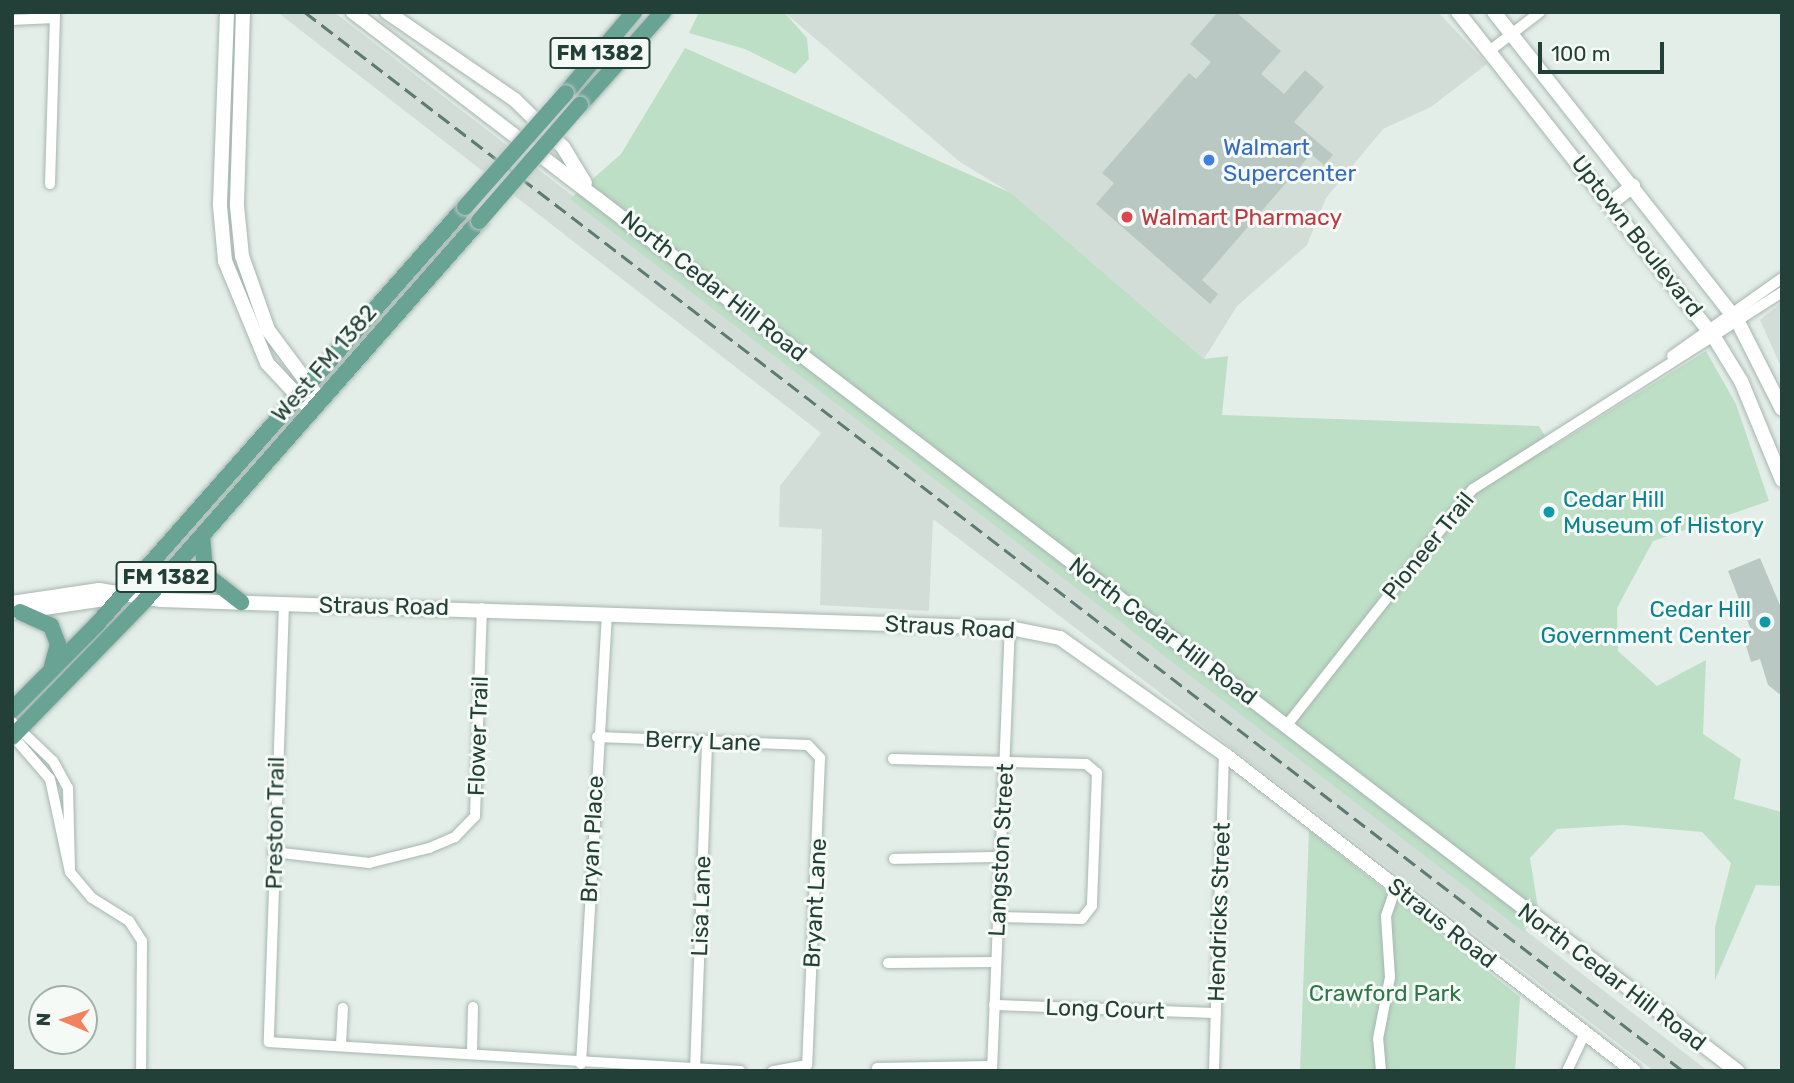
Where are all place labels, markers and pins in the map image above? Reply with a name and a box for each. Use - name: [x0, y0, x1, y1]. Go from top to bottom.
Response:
- place label: Walmart Supercenter: [1223, 133, 1356, 187]
- marker: Walmart Supercenter: [1201, 152, 1217, 168]
- place label: Walmart Pharmacy: [1141, 203, 1342, 231]
- marker: Walmart Pharmacy: [1119, 209, 1135, 225]
- place label: Cedar Hill Museum of History: [1563, 485, 1765, 539]
- marker: Cedar Hill Museum of History: [1541, 504, 1557, 520]
- place label: Cedar Hill Government Center: [1540, 595, 1751, 649]
- marker: Cedar Hill Government Center: [1757, 614, 1773, 630]

